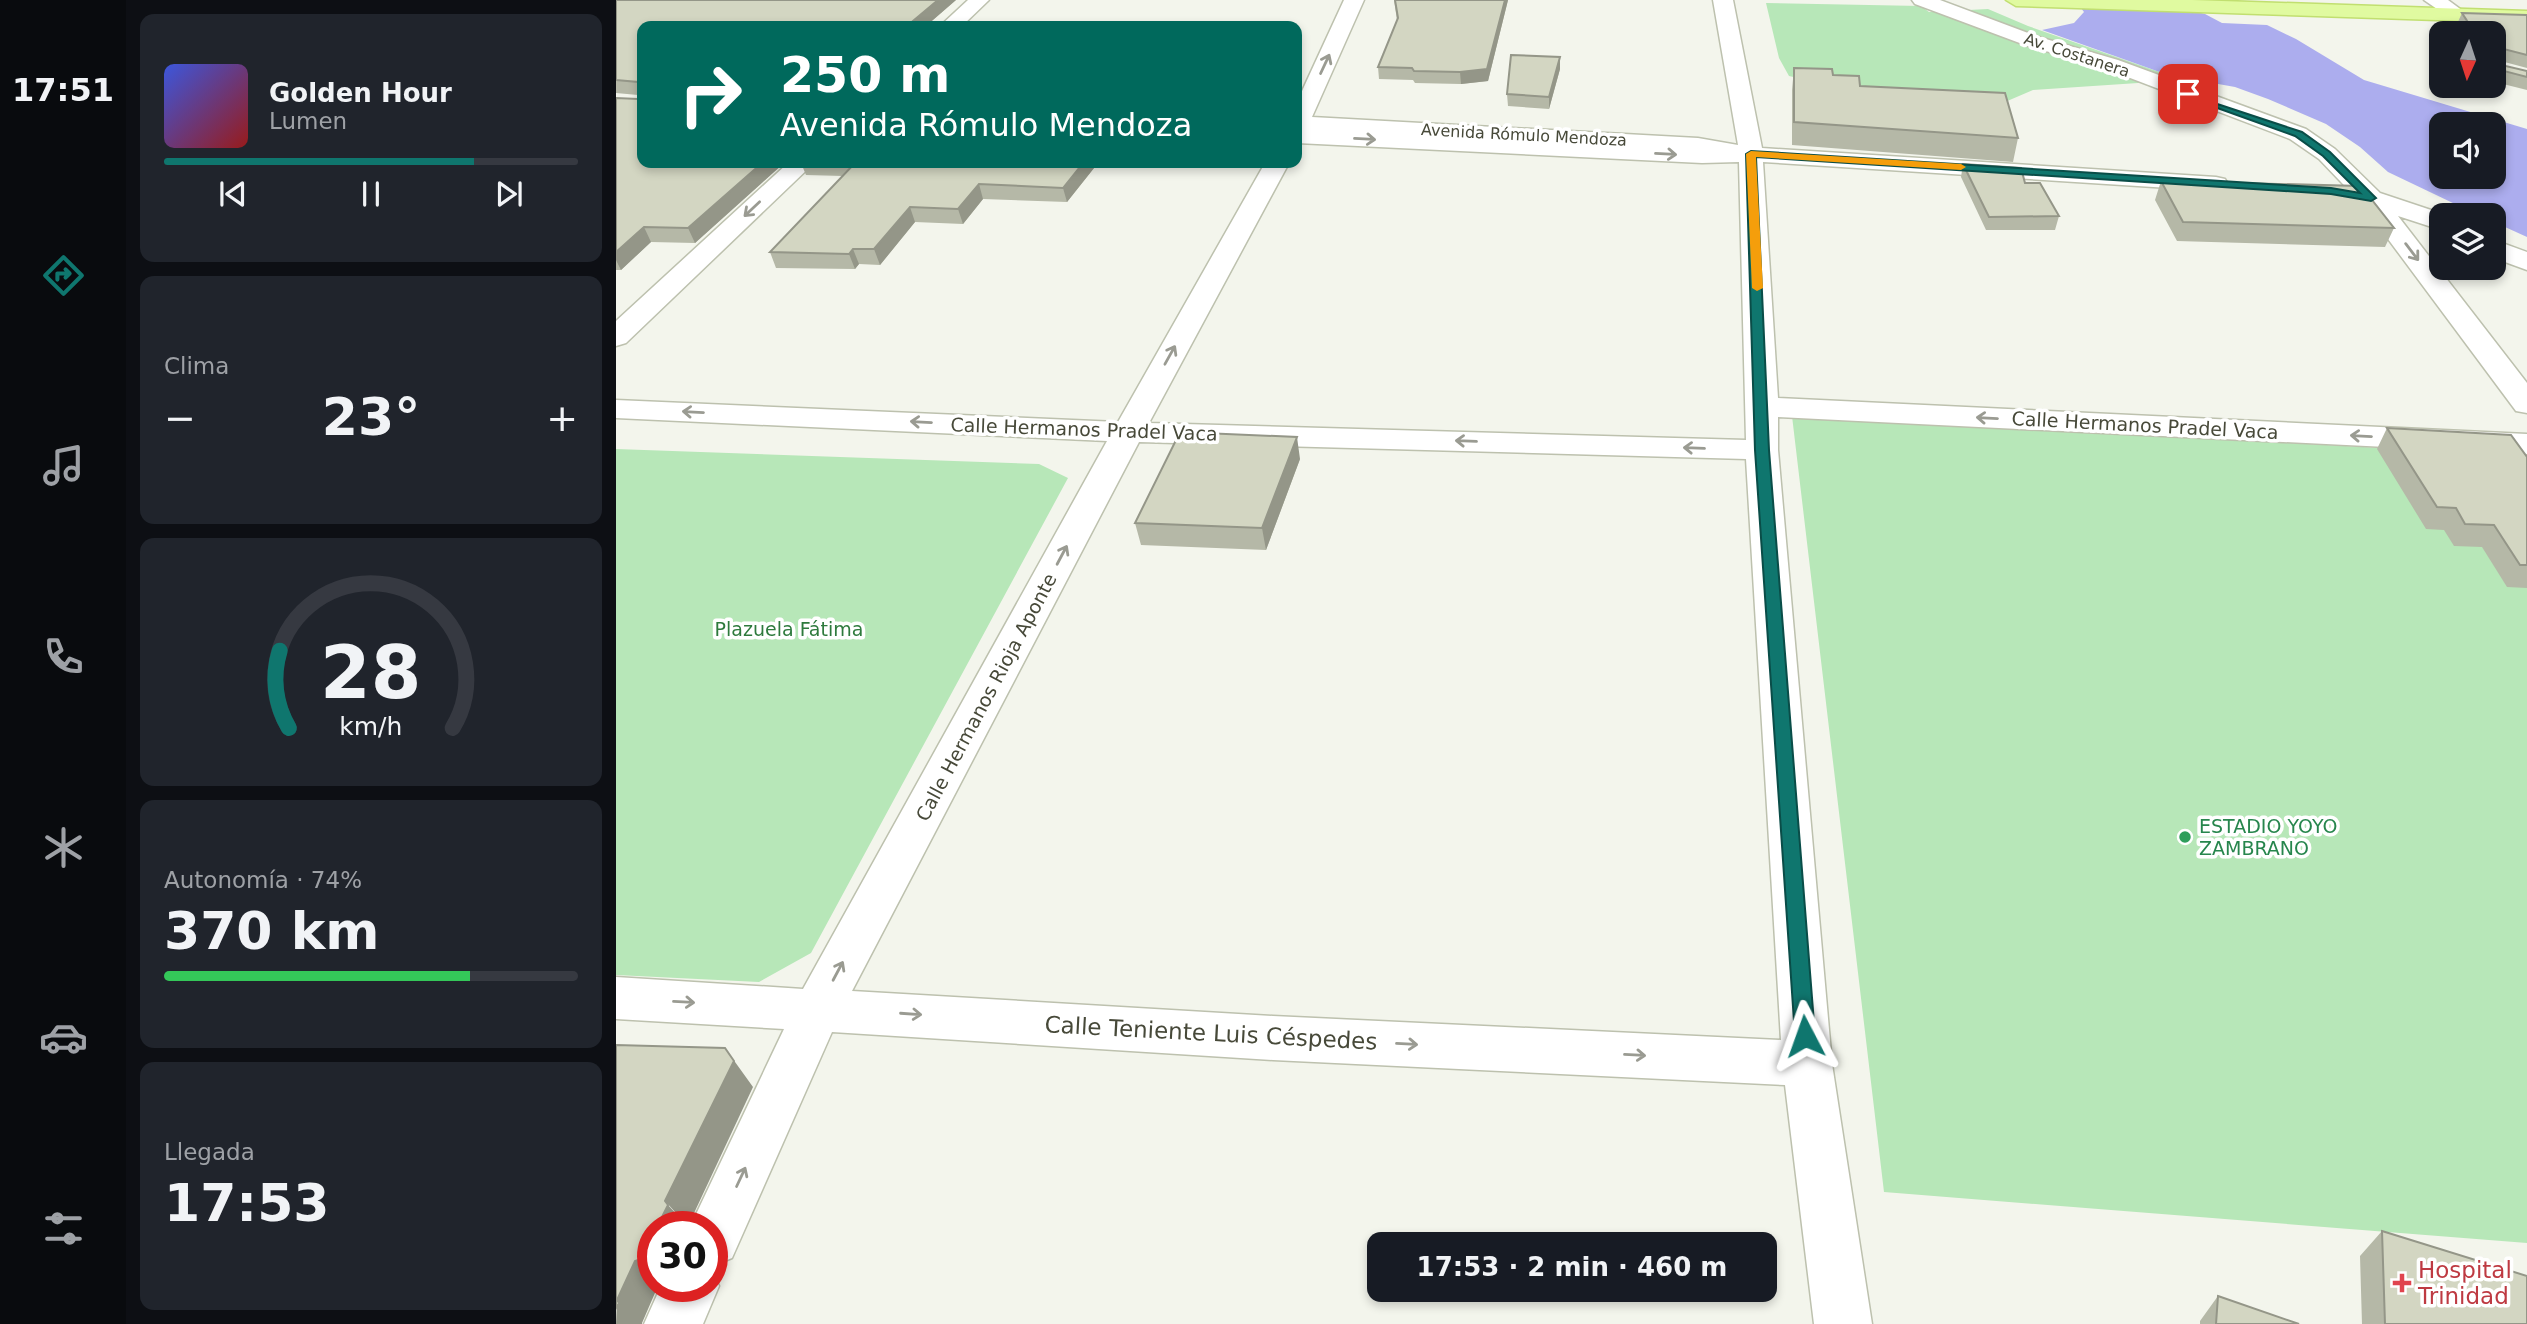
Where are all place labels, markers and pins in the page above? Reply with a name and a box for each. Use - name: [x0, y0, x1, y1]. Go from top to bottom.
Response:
- pin: [2158, 64, 2218, 124]
- place label: ESTADIO YOYO ZAMBRANO: [2199, 815, 2337, 859]
- marker: ESTADIO YOYO ZAMBRANO: [2177, 829, 2193, 845]
- place label: Hospital Trinidad: [2417, 1257, 2512, 1309]
- marker: Hospital Trinidad: [2392, 1273, 2412, 1293]

